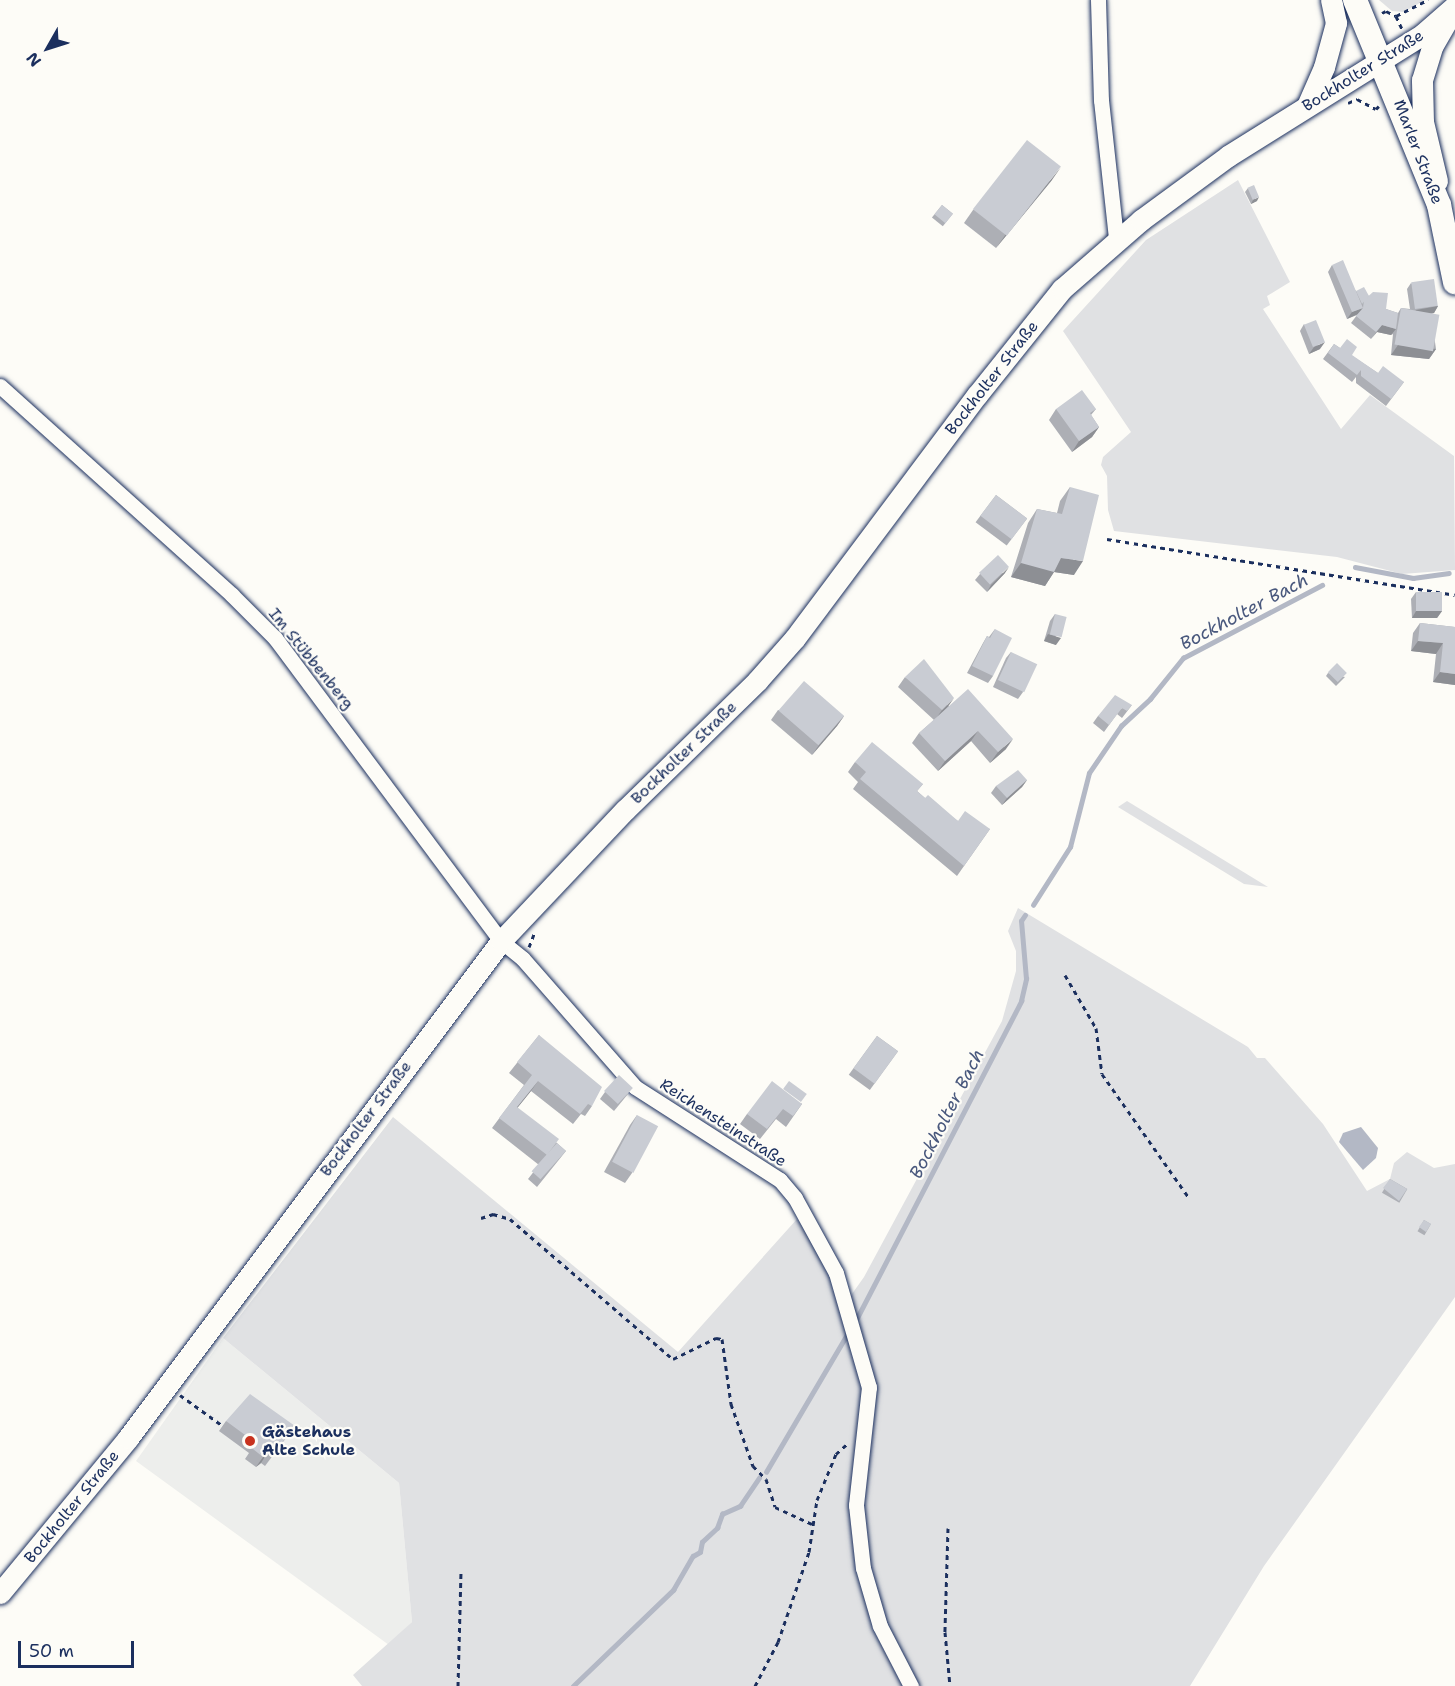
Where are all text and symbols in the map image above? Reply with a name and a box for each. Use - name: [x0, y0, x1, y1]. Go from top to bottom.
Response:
- north arrow: [18, 18, 78, 78]
- street label: Bockholter Straße: [1299, 26, 1427, 116]
- text: N: [21, 48, 46, 71]
- street label: Marler Straße: [1389, 97, 1447, 207]
- street label: Bockholter Straße: [941, 317, 1043, 439]
- water label: Bockholter Bach: [1176, 569, 1312, 655]
- street label: Im Stübbenberg: [264, 605, 358, 713]
- street label: Bockholter Straße: [627, 698, 741, 808]
- water label: Bockholter Bach: [905, 1046, 989, 1182]
- street label: Bockholter Straße: [316, 1058, 416, 1180]
- street label: Reichensteinstraße: [656, 1075, 790, 1171]
- place label: Gästehaus Alte Schule: [262, 1422, 355, 1460]
- marker: Gästehaus Alte Schule: [243, 1434, 257, 1448]
- street label: Bockholter Straße: [21, 1447, 123, 1567]
- scale bar: [21, 1629, 136, 1667]
- text: 50 m: [29, 1639, 74, 1663]

